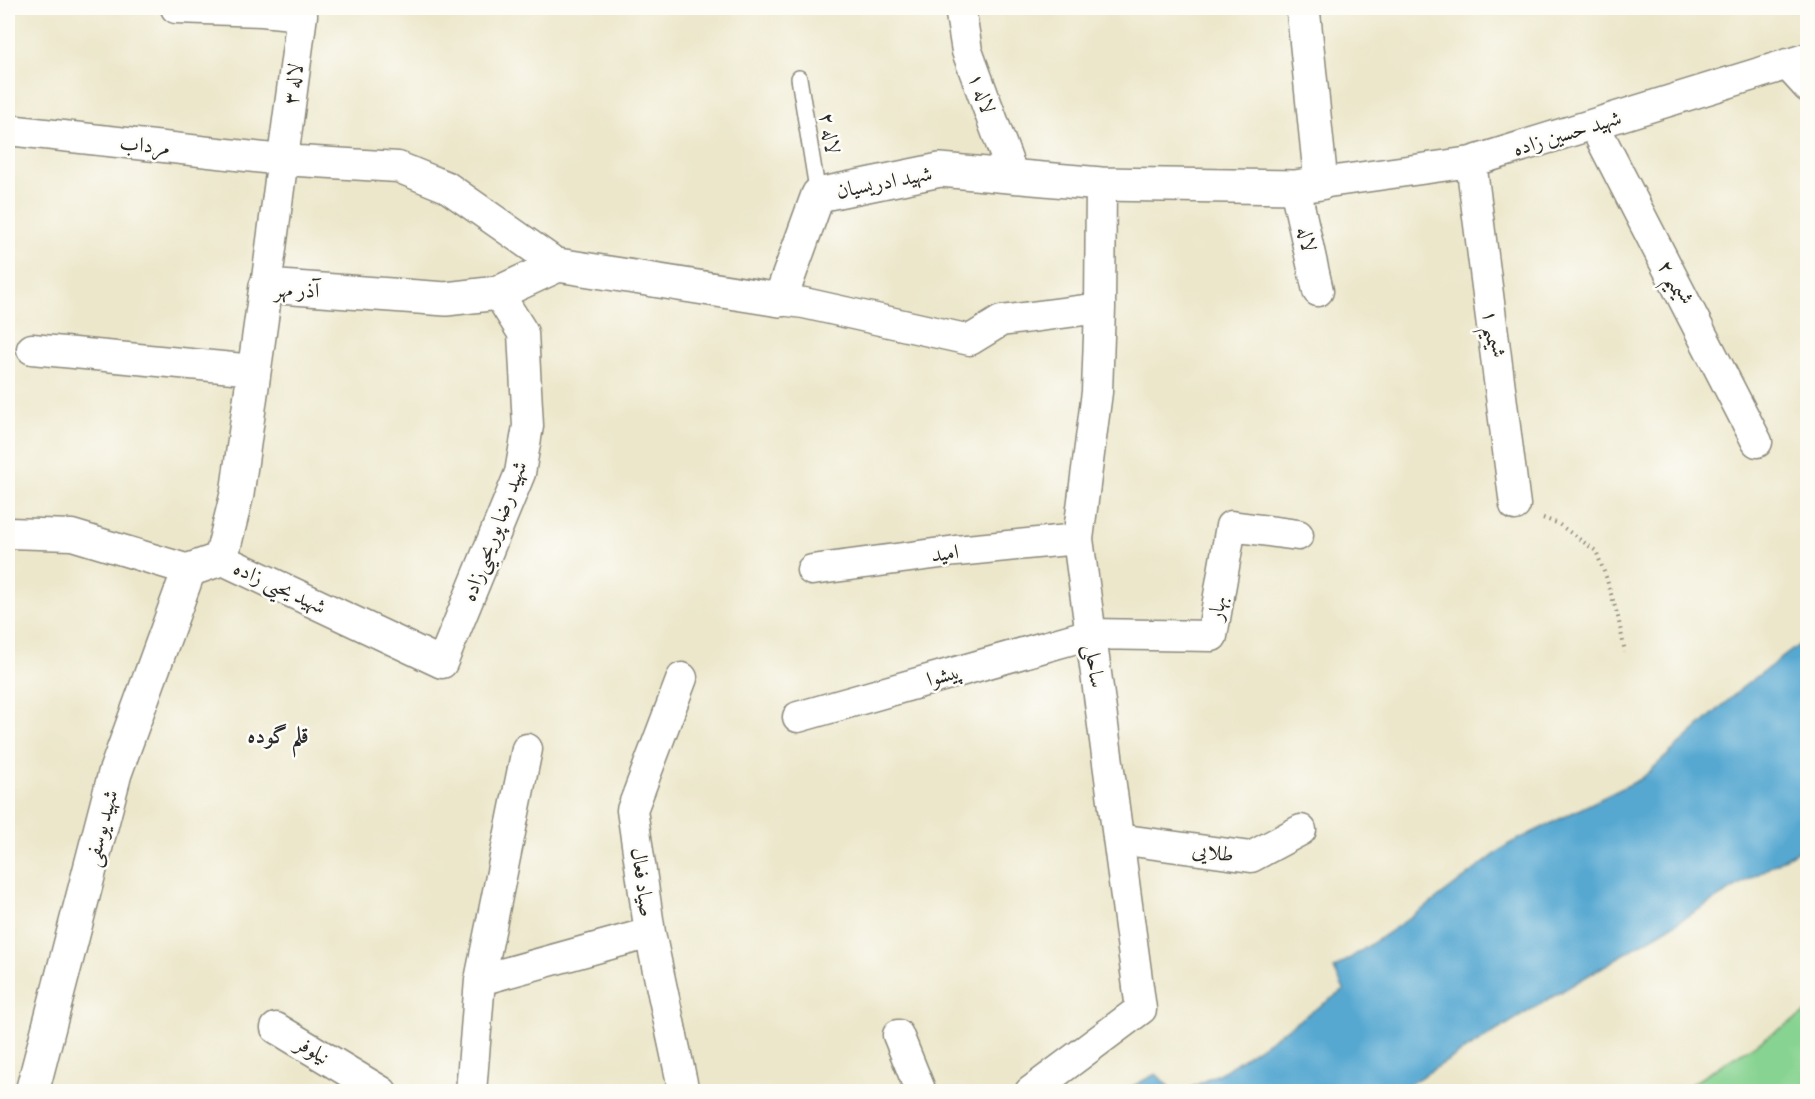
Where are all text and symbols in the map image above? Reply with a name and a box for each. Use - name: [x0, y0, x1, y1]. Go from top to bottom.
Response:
- street label: لاله ۳: [277, 62, 312, 107]
- street label: لاله ۱: [960, 69, 1001, 118]
- street label: شهید حسین زاده: [1510, 104, 1625, 165]
- street label: لاله ۲: [811, 111, 846, 156]
- street label: مرداب: [118, 129, 172, 164]
- street label: شهید ادریسیان: [834, 160, 935, 207]
- street label: لاله: [1289, 224, 1322, 255]
- street label: شیمیم ۲: [1645, 256, 1698, 314]
- street label: آذر مهر: [272, 277, 322, 306]
- street label: شیمیم ۱: [1469, 308, 1509, 361]
- street label: شهید رضا پوریحیی‌زاده: [455, 457, 537, 607]
- street label: امید: [930, 538, 961, 571]
- street label: شهید یحیی زاده: [227, 554, 330, 624]
- street label: بهار: [1202, 594, 1235, 625]
- street label: ساحلی: [1076, 643, 1111, 690]
- street label: پیشوا: [923, 658, 965, 695]
- district label: قلم گوده: [247, 722, 309, 758]
- street label: شهید یوسفی: [78, 787, 127, 870]
- street label: طلایی: [1190, 836, 1236, 871]
- street label: صیاد فعال: [622, 846, 661, 919]
- street label: نیلوفر: [288, 1029, 335, 1073]

